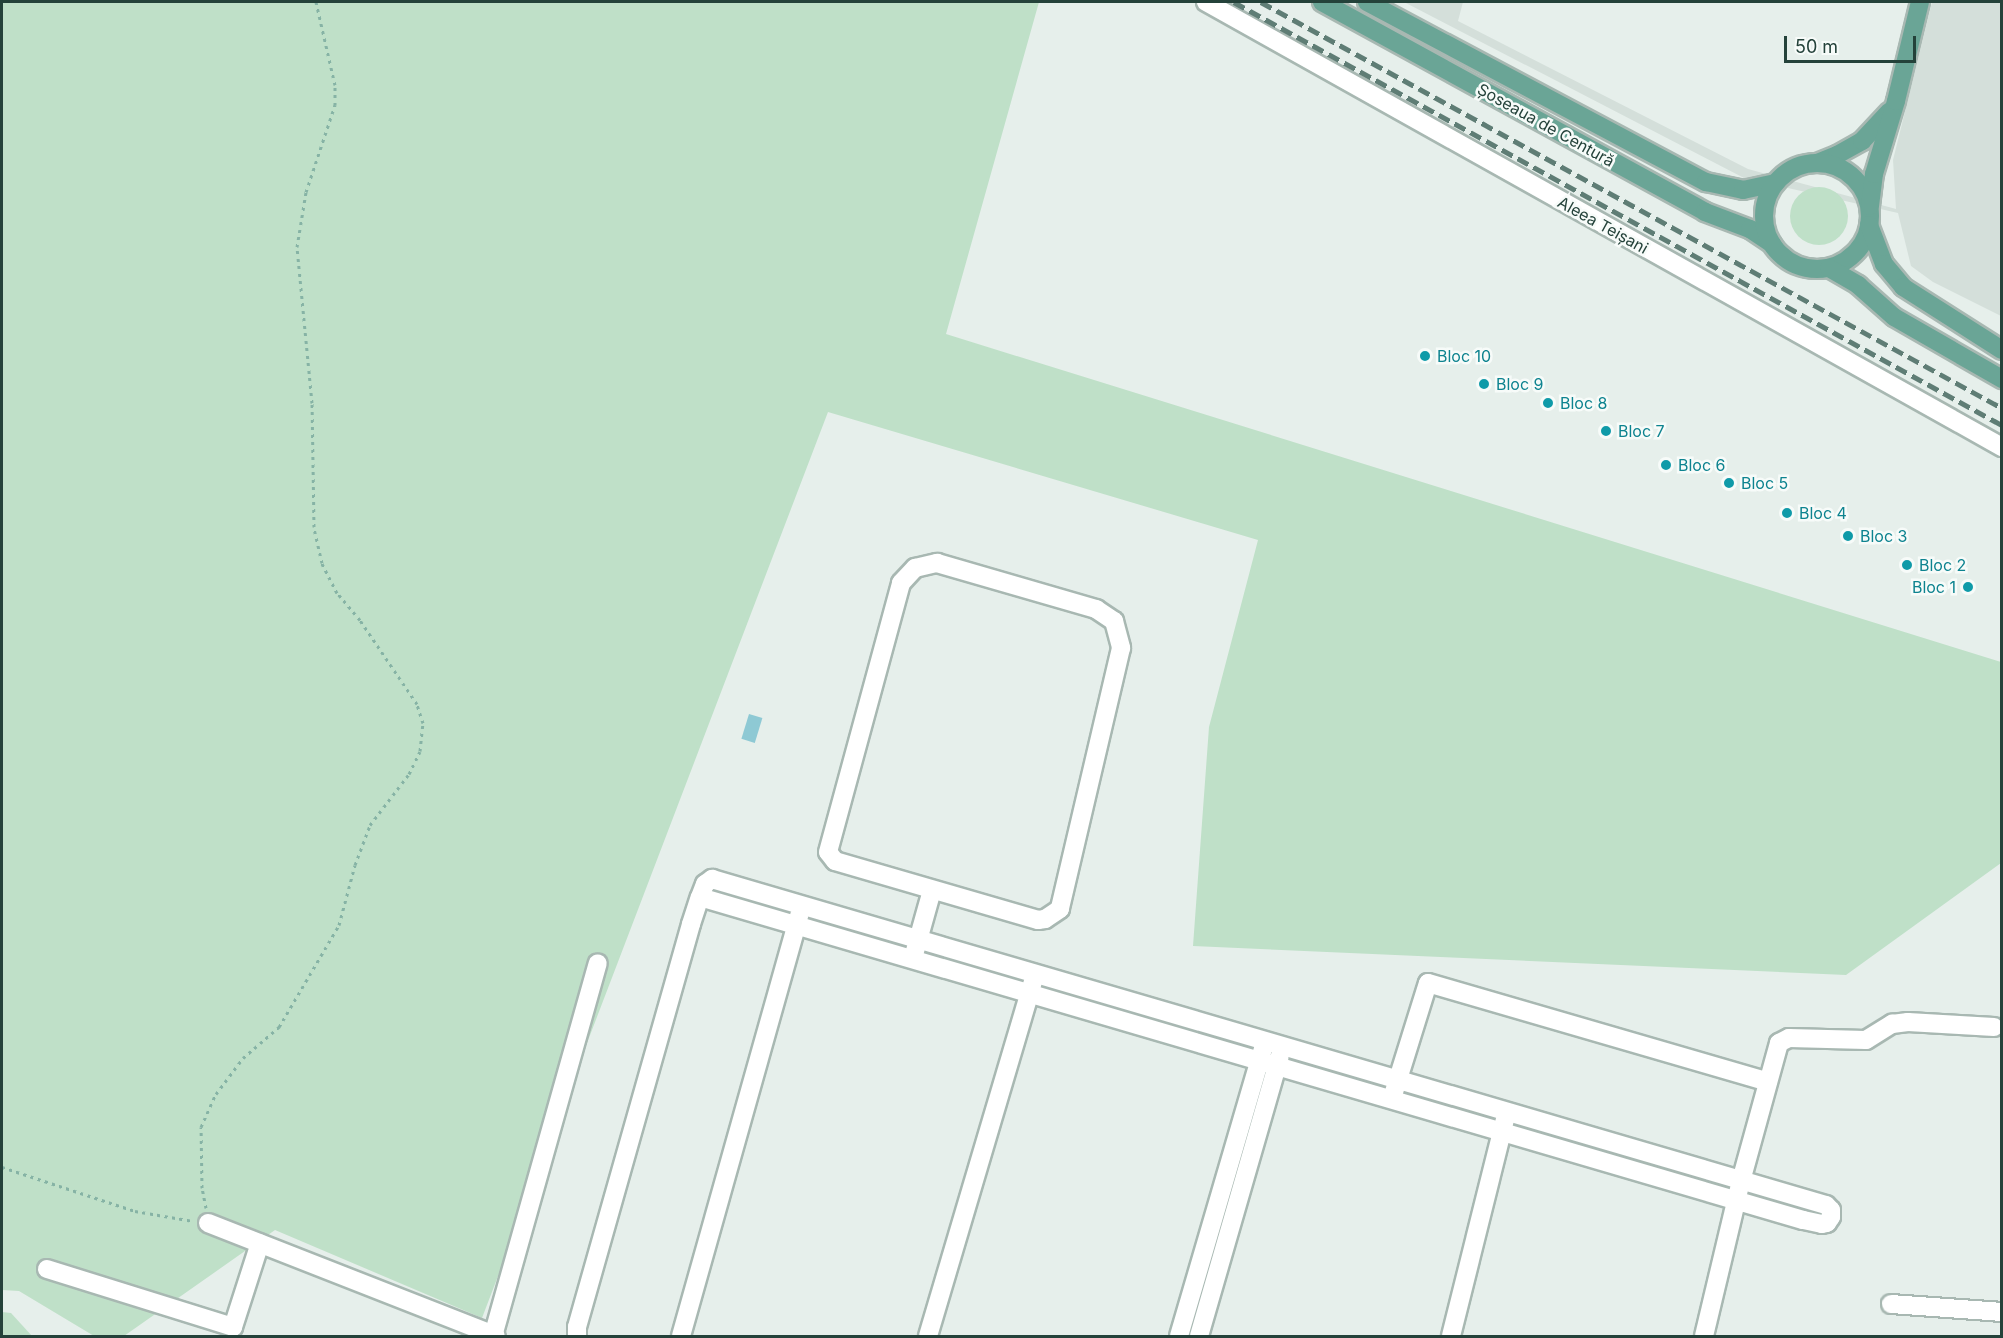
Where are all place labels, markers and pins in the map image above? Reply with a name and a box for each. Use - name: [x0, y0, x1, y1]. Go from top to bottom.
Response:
- place label: Bloc 10: [1437, 346, 1491, 366]
- marker: Bloc 10: [1418, 349, 1432, 363]
- place label: Bloc 9: [1496, 374, 1544, 394]
- marker: Bloc 9: [1477, 377, 1491, 391]
- place label: Bloc 8: [1560, 393, 1607, 413]
- marker: Bloc 8: [1541, 396, 1555, 410]
- place label: Bloc 7: [1618, 421, 1665, 441]
- marker: Bloc 7: [1599, 424, 1613, 438]
- place label: Bloc 6: [1678, 455, 1726, 475]
- marker: Bloc 6: [1659, 458, 1673, 472]
- place label: Bloc 5: [1741, 473, 1788, 493]
- marker: Bloc 5: [1722, 476, 1736, 490]
- place label: Bloc 4: [1799, 503, 1847, 523]
- marker: Bloc 4: [1780, 506, 1794, 520]
- place label: Bloc 3: [1860, 526, 1907, 546]
- marker: Bloc 3: [1841, 529, 1855, 543]
- place label: Bloc 2: [1919, 555, 1966, 575]
- marker: Bloc 2: [1900, 558, 1914, 572]
- place label: Bloc 1: [1912, 577, 1956, 597]
- marker: Bloc 1: [1961, 580, 1975, 594]

